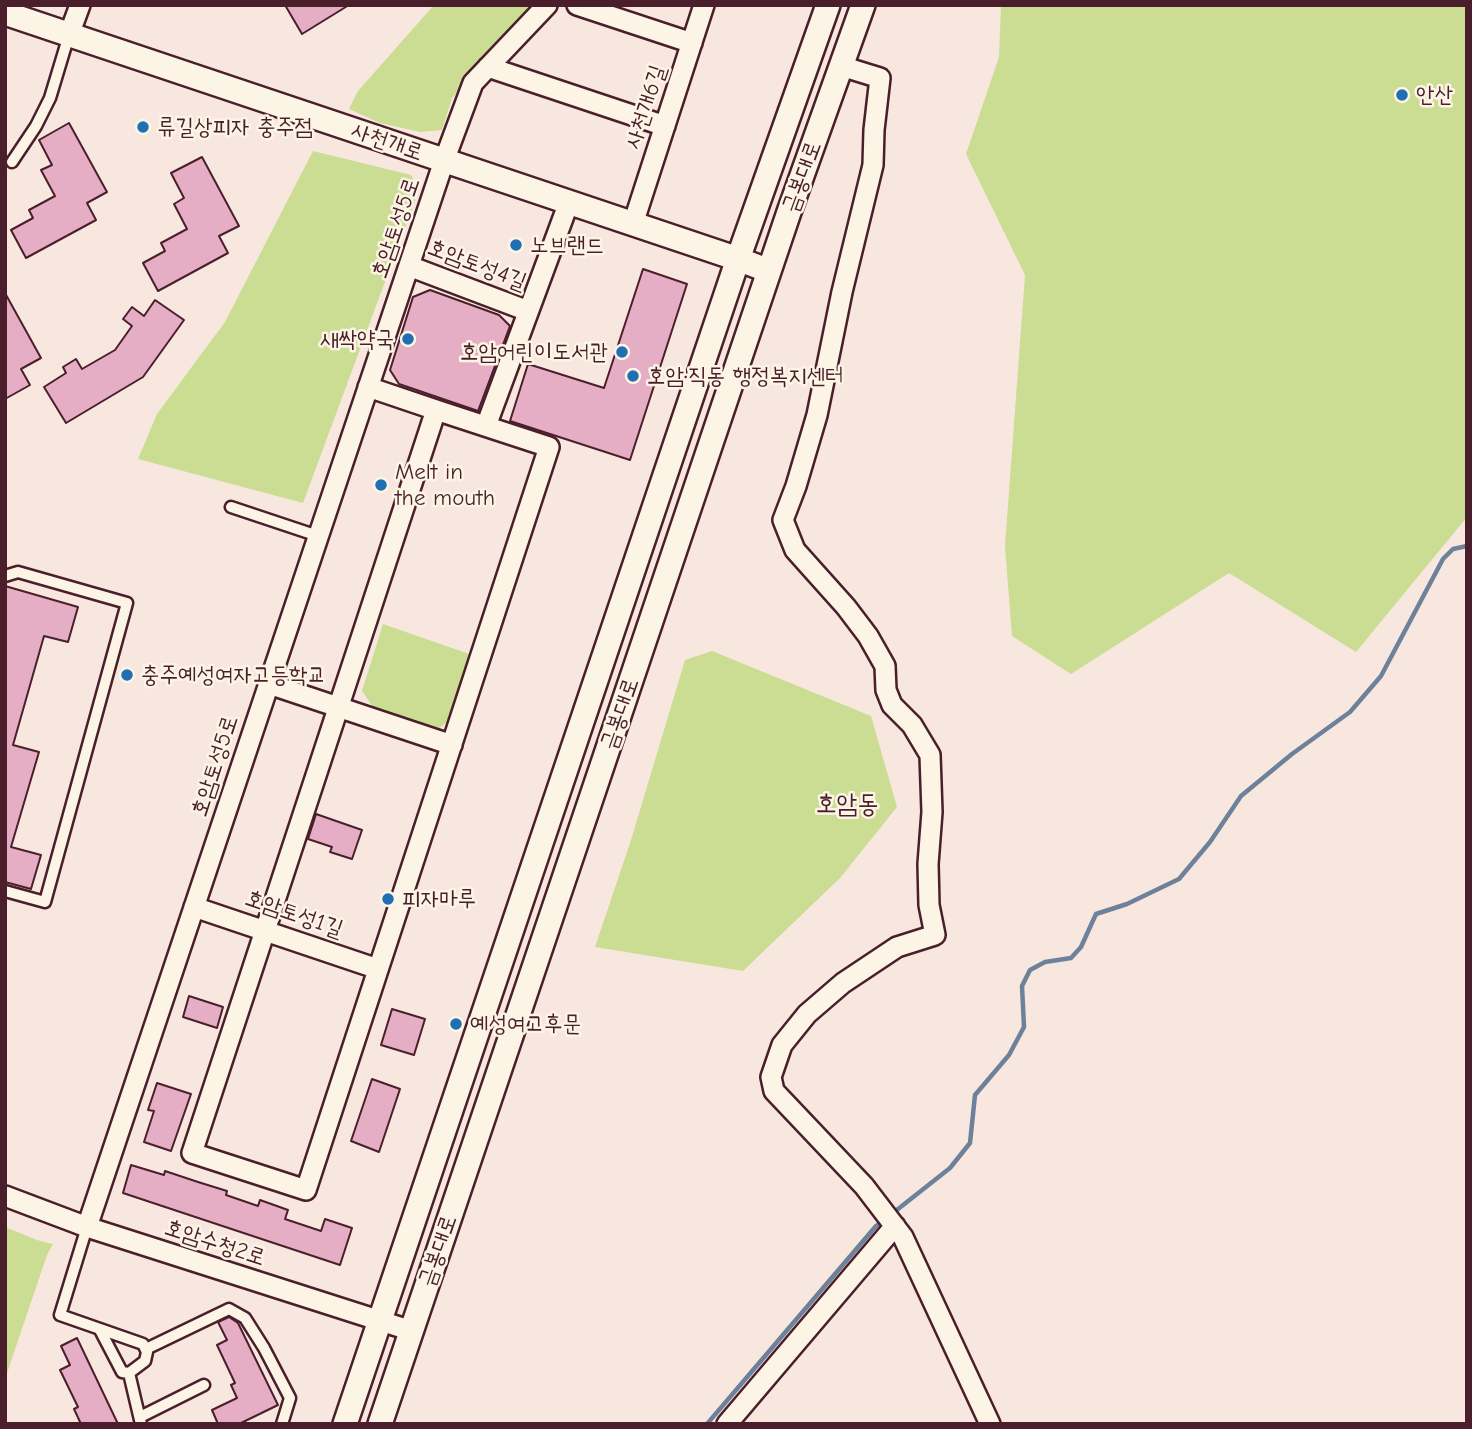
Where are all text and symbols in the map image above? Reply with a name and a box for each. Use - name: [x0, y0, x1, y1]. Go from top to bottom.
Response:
- street label: 사천개6길: [620, 62, 672, 152]
- place label: 안산: [1416, 81, 1453, 109]
- marker: 안산: [1394, 87, 1410, 103]
- place label: 류길상피자 충주점: [157, 113, 313, 141]
- street label: 사천개로: [348, 117, 426, 167]
- marker: 류길상피자 충주점: [135, 119, 151, 135]
- street label: 금봉대로: [776, 137, 828, 217]
- street label: 호암토성5로: [366, 174, 426, 282]
- place label: 노브랜드: [530, 231, 604, 259]
- street label: 호암토성4길: [424, 234, 530, 296]
- marker: 노브랜드: [508, 237, 524, 253]
- place label: 새싹약국: [320, 325, 394, 353]
- marker: 새싹약국: [400, 331, 416, 347]
- place label: 호암어린이도서관: [460, 338, 608, 366]
- marker: 호암어린이도서관: [614, 344, 630, 360]
- place label: 호암·직동 행정복지센터: [647, 362, 844, 390]
- marker: 호암·직동 행정복지센터: [625, 368, 641, 384]
- place label: Melt in the mouth: [395, 458, 495, 512]
- marker: Melt in the mouth: [373, 477, 389, 493]
- place label: 충주예성여자고등학교: [141, 661, 326, 689]
- marker: 충주예성여자고등학교: [119, 667, 135, 683]
- street label: 금봉대로: [595, 675, 645, 753]
- street label: 호암토성5로: [186, 712, 244, 820]
- district label: 호암동: [816, 789, 878, 821]
- street label: 호암토성1길: [241, 884, 347, 944]
- place label: 피자마루: [402, 885, 476, 913]
- marker: 피자마루: [380, 891, 396, 907]
- place label: 예성여고후문: [470, 1010, 581, 1038]
- marker: 예성여고후문: [448, 1016, 464, 1032]
- street label: 금봉대로: [413, 1212, 463, 1290]
- street label: 호암수청2로: [161, 1214, 269, 1272]

